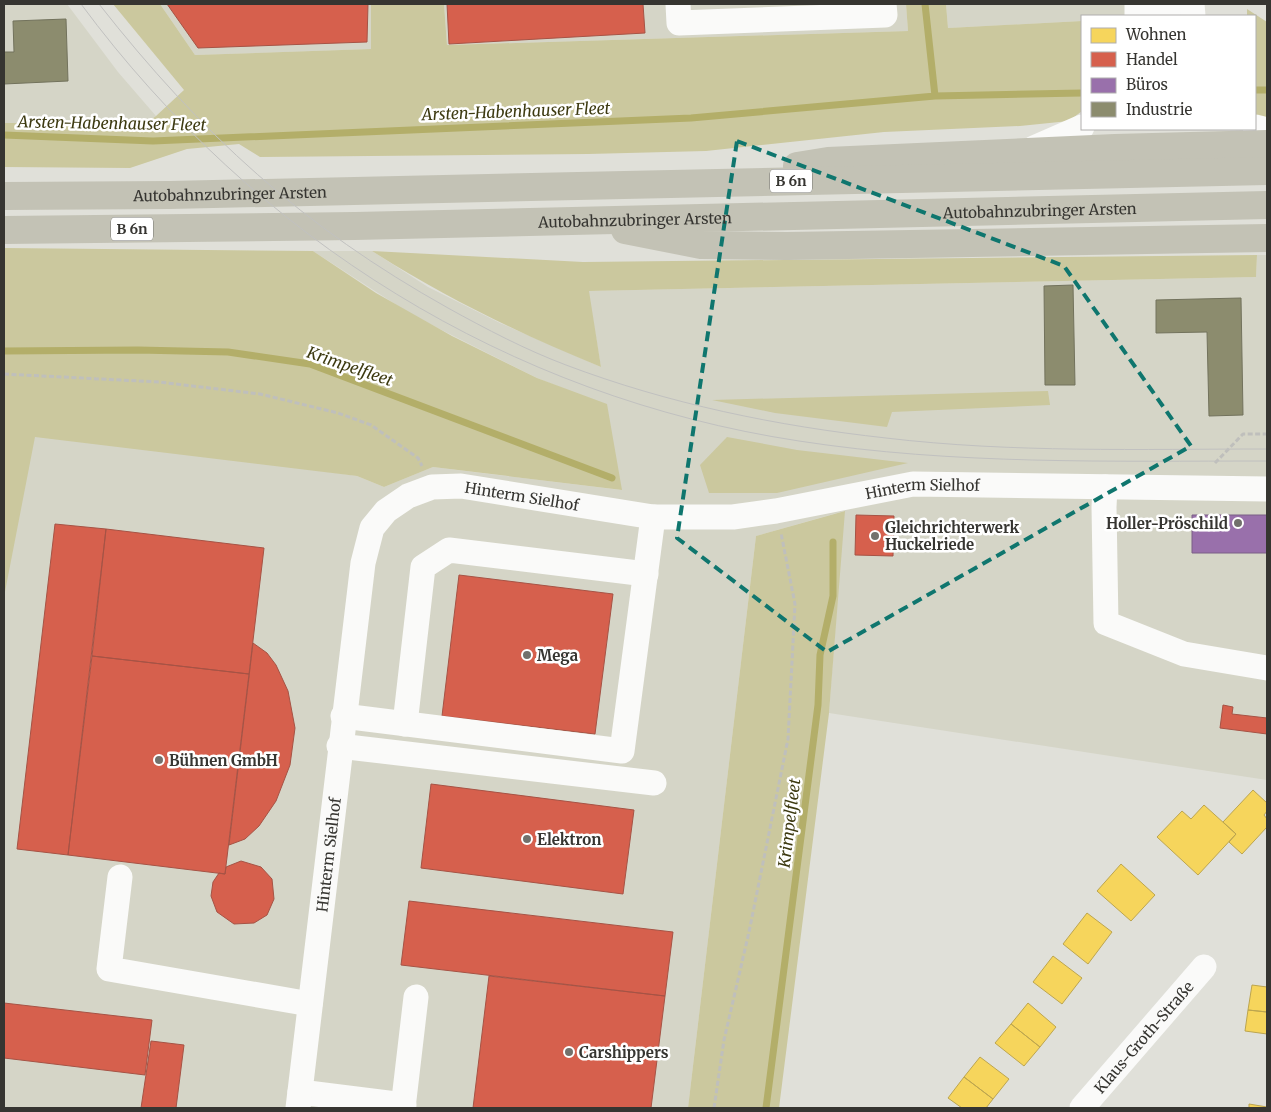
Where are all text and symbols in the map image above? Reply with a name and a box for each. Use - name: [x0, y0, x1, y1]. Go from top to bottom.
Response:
- legend: [1081, 15, 1256, 130]
- text: Wohnen: [1125, 25, 1186, 44]
- text: Handel: [1126, 50, 1178, 69]
- text: Büros: [1126, 75, 1168, 94]
- water label: Arsten-Habenhauser Fleet: [420, 98, 611, 124]
- text: Industrie: [1126, 100, 1193, 119]
- water label: Arsten-Habenhauser Fleet: [16, 111, 207, 135]
- road number: B 6n: [770, 170, 812, 192]
- street label: Autobahnzubringer Arsten: [132, 182, 327, 205]
- street label: Autobahnzubringer Arsten: [942, 199, 1137, 222]
- street label: Autobahnzubringer Arsten: [537, 208, 732, 231]
- road number: B 6n: [111, 218, 153, 240]
- water label: Krimpelfleet: [303, 342, 396, 390]
- street label: Hinterm Sielhof: [864, 474, 981, 503]
- street label: Hinterm Sielhof: [463, 477, 582, 515]
- place label: Holler-Pröschild: [1106, 514, 1228, 533]
- marker: Holler-Pröschild: [1232, 517, 1244, 529]
- place label: Gleichrichterwerk Huckelriede: [885, 518, 1020, 554]
- marker: Gleichrichterwerk Huckelriede: [869, 530, 881, 542]
- place label: Mega: [537, 646, 579, 665]
- marker: Mega: [521, 649, 533, 661]
- place label: Bühnen GmbH: [169, 751, 278, 770]
- marker: Bühnen GmbH: [153, 754, 165, 766]
- water label: Krimpelfleet: [773, 777, 804, 870]
- street label: Hinterm Sielhof: [312, 795, 345, 913]
- place label: Elektron: [537, 830, 601, 849]
- marker: Elektron: [521, 833, 533, 845]
- street label: Klaus-Groth-Straße: [1090, 977, 1197, 1097]
- place label: Carshippers: [579, 1043, 669, 1062]
- marker: Carshippers: [563, 1046, 575, 1058]

